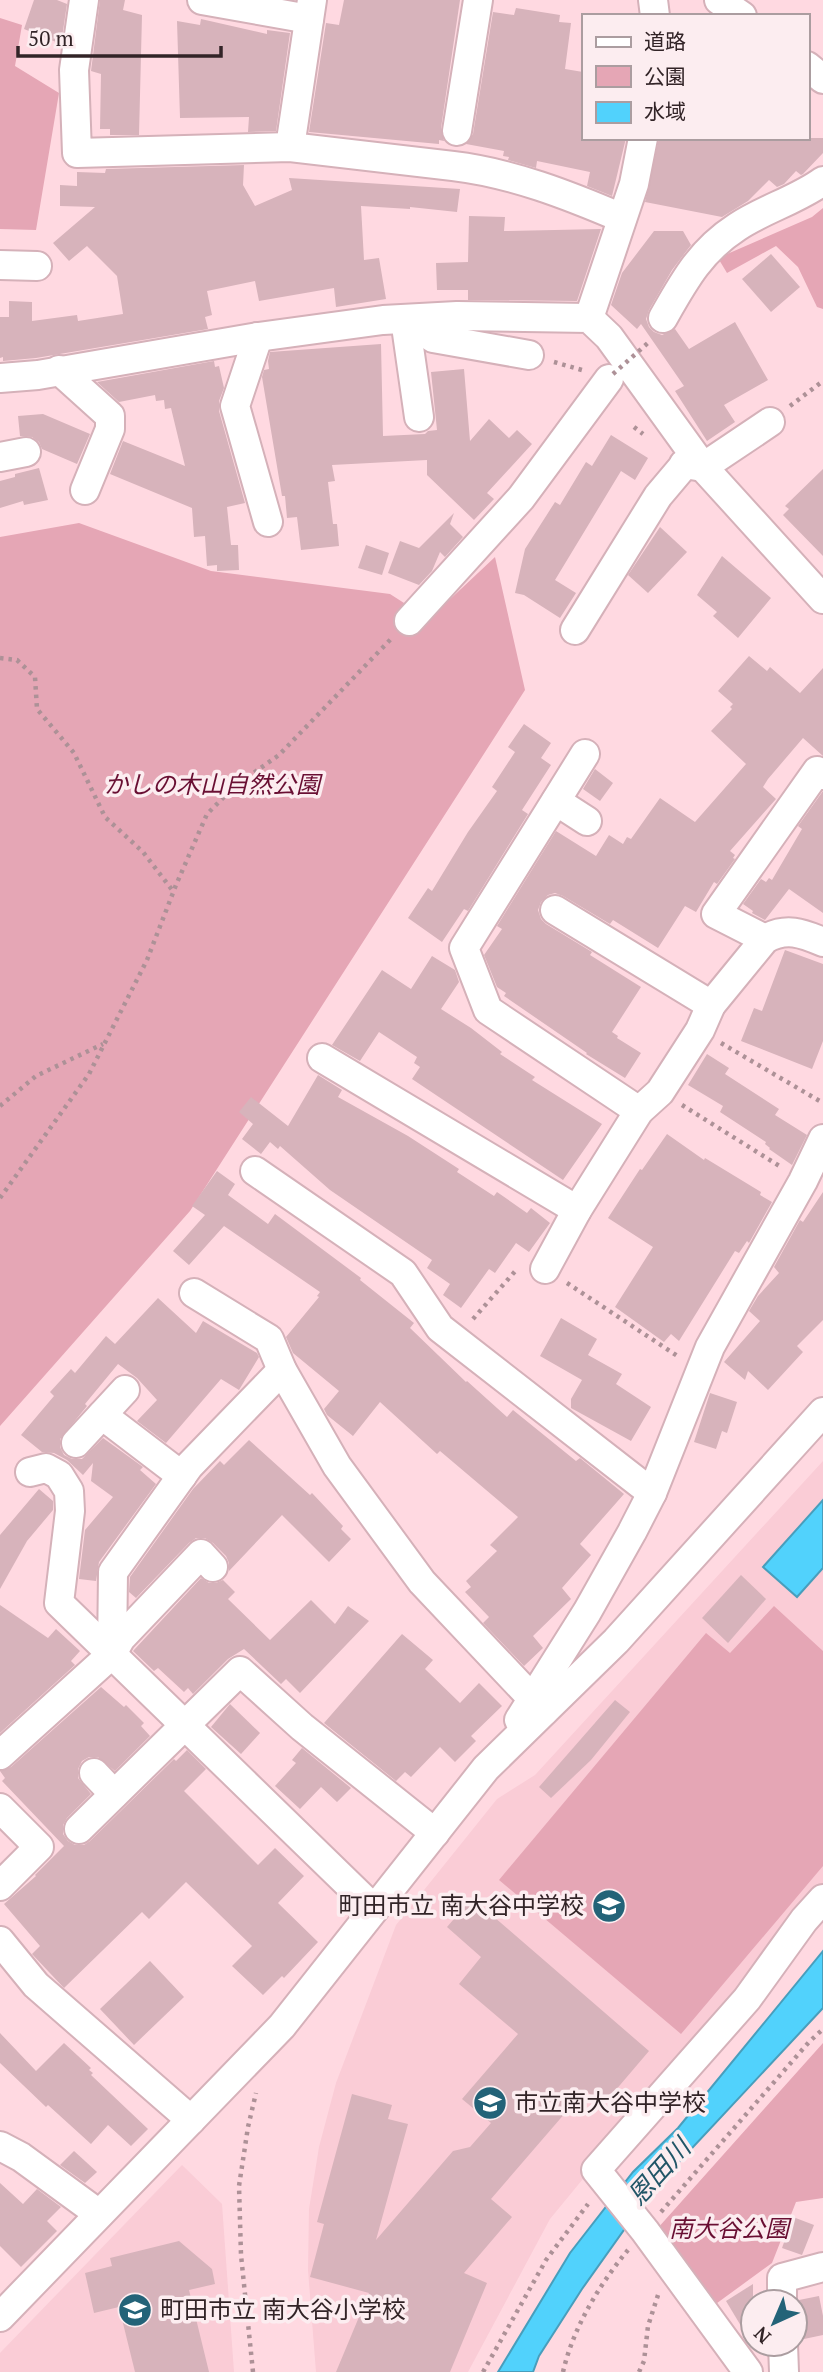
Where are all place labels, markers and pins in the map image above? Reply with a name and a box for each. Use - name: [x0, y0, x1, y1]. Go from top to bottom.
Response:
- school or university icon: 町田市立 南大谷中学校: [590, 1887, 628, 1925]
- place label: 町田市立 南大谷中学校: [338, 1889, 584, 1921]
- school or university icon: 市立南大谷中学校: [471, 2084, 509, 2122]
- place label: 市立南大谷中学校: [514, 2086, 706, 2118]
- school or university icon: 町田市立 南大谷小学校: [116, 2291, 154, 2329]
- place label: 町田市立 南大谷小学校: [160, 2293, 406, 2325]

